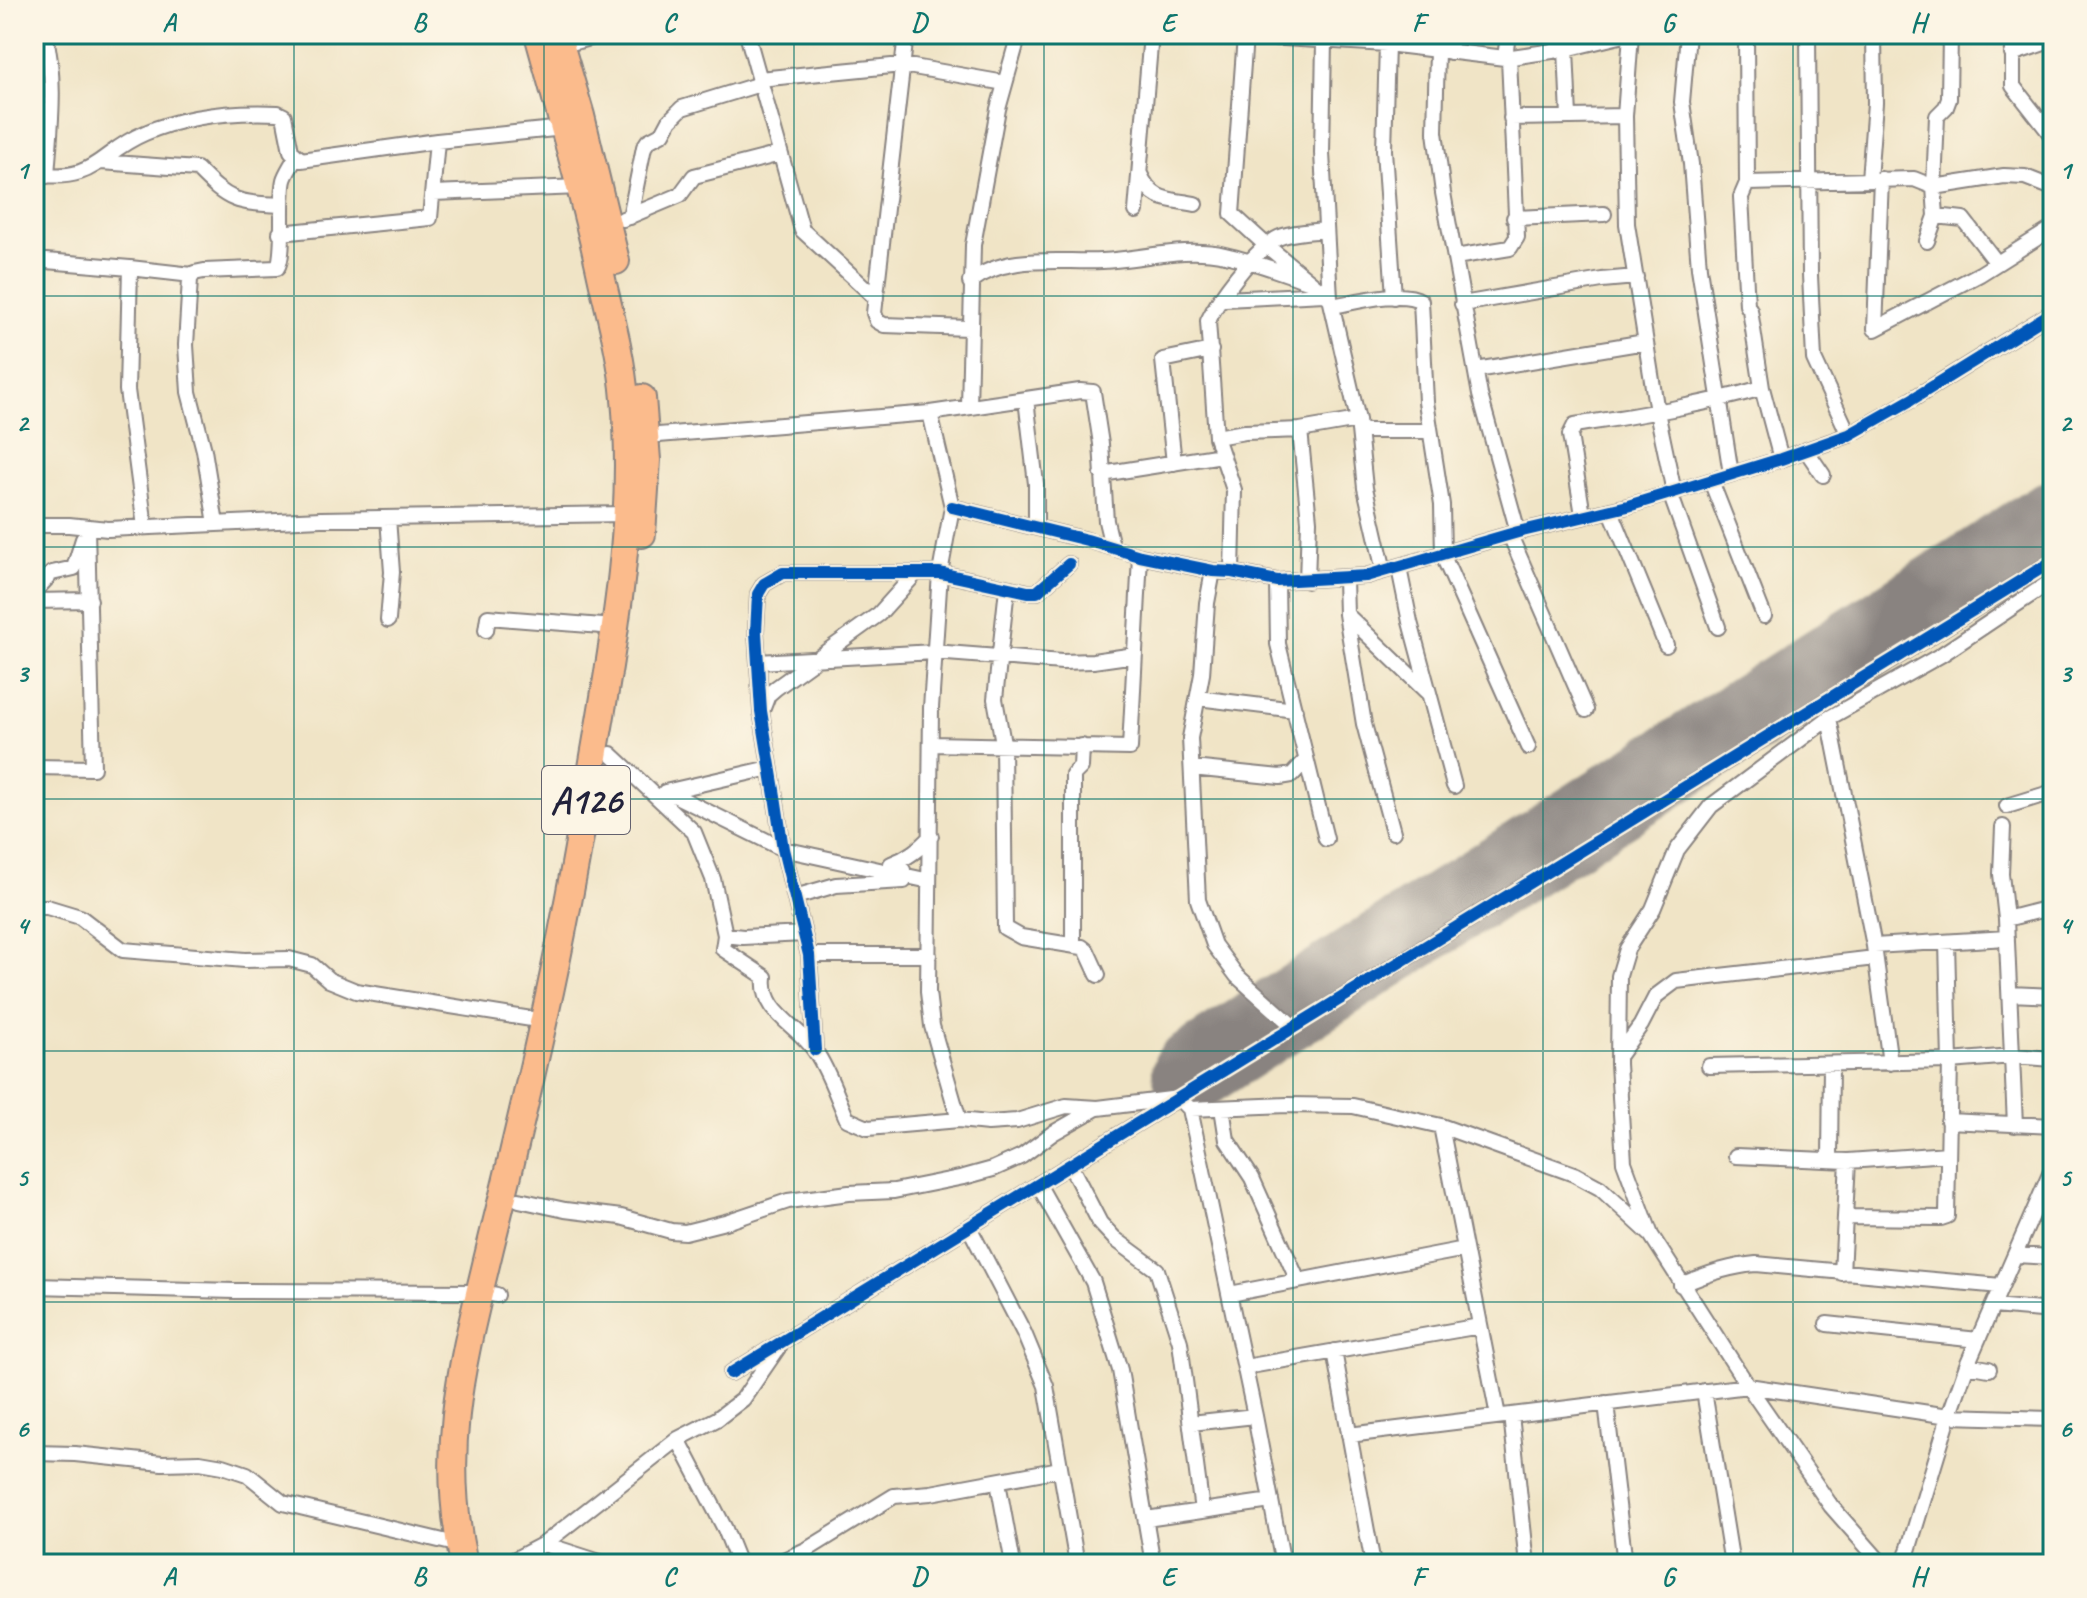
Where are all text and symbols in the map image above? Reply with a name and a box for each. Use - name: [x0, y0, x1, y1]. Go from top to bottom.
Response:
- text: A: [162, 6, 177, 39]
- text: B: [412, 6, 428, 39]
- text: C: [663, 6, 679, 39]
- text: D: [911, 6, 929, 39]
- text: E: [1161, 6, 1179, 39]
- text: F: [1412, 6, 1430, 39]
- text: G: [1662, 6, 1678, 39]
- text: H: [1911, 6, 1931, 39]
- text: 1: [16, 154, 31, 187]
- text: 1: [2059, 154, 2074, 187]
- text: 2: [16, 406, 30, 439]
- text: 2: [2059, 406, 2073, 439]
- text: 3: [16, 657, 30, 690]
- text: 3: [2059, 657, 2073, 690]
- road number: A126: [542, 766, 630, 834]
- text: 4: [16, 909, 31, 942]
- text: 4: [2059, 909, 2074, 942]
- text: 5: [16, 1161, 30, 1194]
- text: 5: [2059, 1161, 2073, 1194]
- text: 6: [16, 1412, 30, 1445]
- text: 6: [2059, 1412, 2073, 1445]
- text: A: [162, 1560, 177, 1593]
- text: B: [412, 1560, 428, 1593]
- text: C: [663, 1560, 679, 1593]
- text: D: [911, 1560, 929, 1593]
- text: E: [1161, 1560, 1179, 1593]
- text: F: [1412, 1560, 1430, 1593]
- text: G: [1662, 1560, 1678, 1593]
- text: H: [1911, 1560, 1931, 1593]

